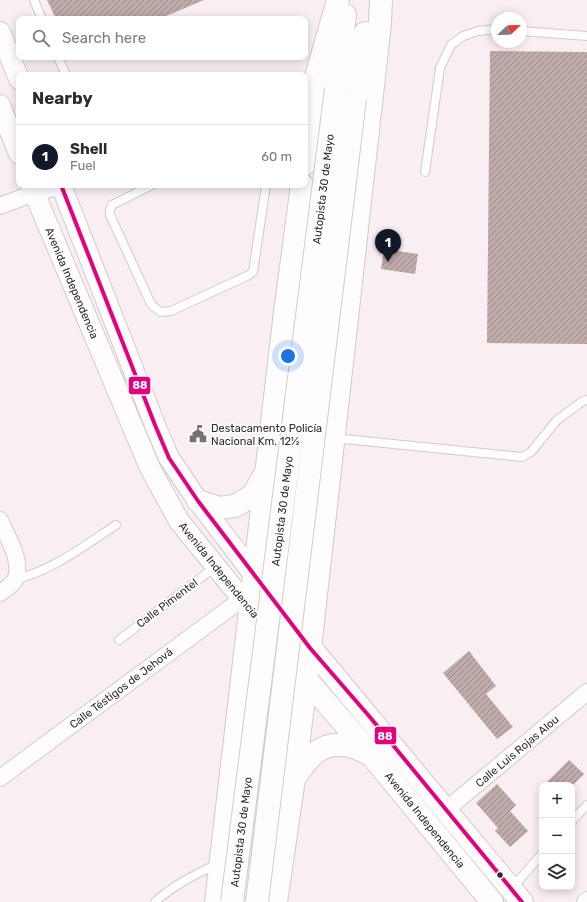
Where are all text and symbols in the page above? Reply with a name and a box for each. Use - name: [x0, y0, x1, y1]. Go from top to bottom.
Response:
- north arrow: [491, 12, 527, 48]
- search box: [16, 16, 308, 60]
- icon: search: [30, 27, 52, 49]
- text: Search here: [62, 29, 146, 47]
- text: Nearby: [32, 88, 93, 108]
- street label: Autopista 30 de Mayo: [310, 133, 337, 245]
- text: Shell: [70, 140, 107, 158]
- text: 1: [42, 149, 48, 164]
- text: 60 m: [261, 149, 292, 164]
- text: Fuel: [70, 158, 96, 173]
- street label: Avenida Independencia: [42, 226, 101, 341]
- pin: 1: [375, 229, 401, 262]
- your location: [278, 346, 298, 366]
- line badge: 88: [128, 376, 151, 395]
- text: 88: [133, 379, 147, 392]
- place label: Destacamento Policía Nacional Km. 12½: [211, 422, 322, 448]
- public building icon: Destacamento Policía Nacional Km. 12½: [188, 424, 208, 444]
- street label: Autopista 30 de Mayo: [269, 455, 296, 567]
- street label: Avenida Independencia: [176, 520, 261, 621]
- street label: Calle Pimentel: [134, 576, 200, 631]
- street label: Calle Téstigos de Jehová: [67, 645, 175, 731]
- street label: Calle Luis Rojas Alou: [473, 713, 562, 790]
- line badge: 88: [374, 726, 397, 745]
- text: 88: [378, 730, 392, 743]
- street label: Avenida Independencia: [382, 770, 467, 871]
- street label: Autopista 30 de Mayo: [228, 776, 255, 888]
- map controls: [539, 782, 575, 890]
- button: +: [539, 782, 575, 818]
- button: −: [539, 818, 575, 854]
- button: layers: [539, 854, 575, 890]
- unlabelled marker: [495, 870, 505, 880]

